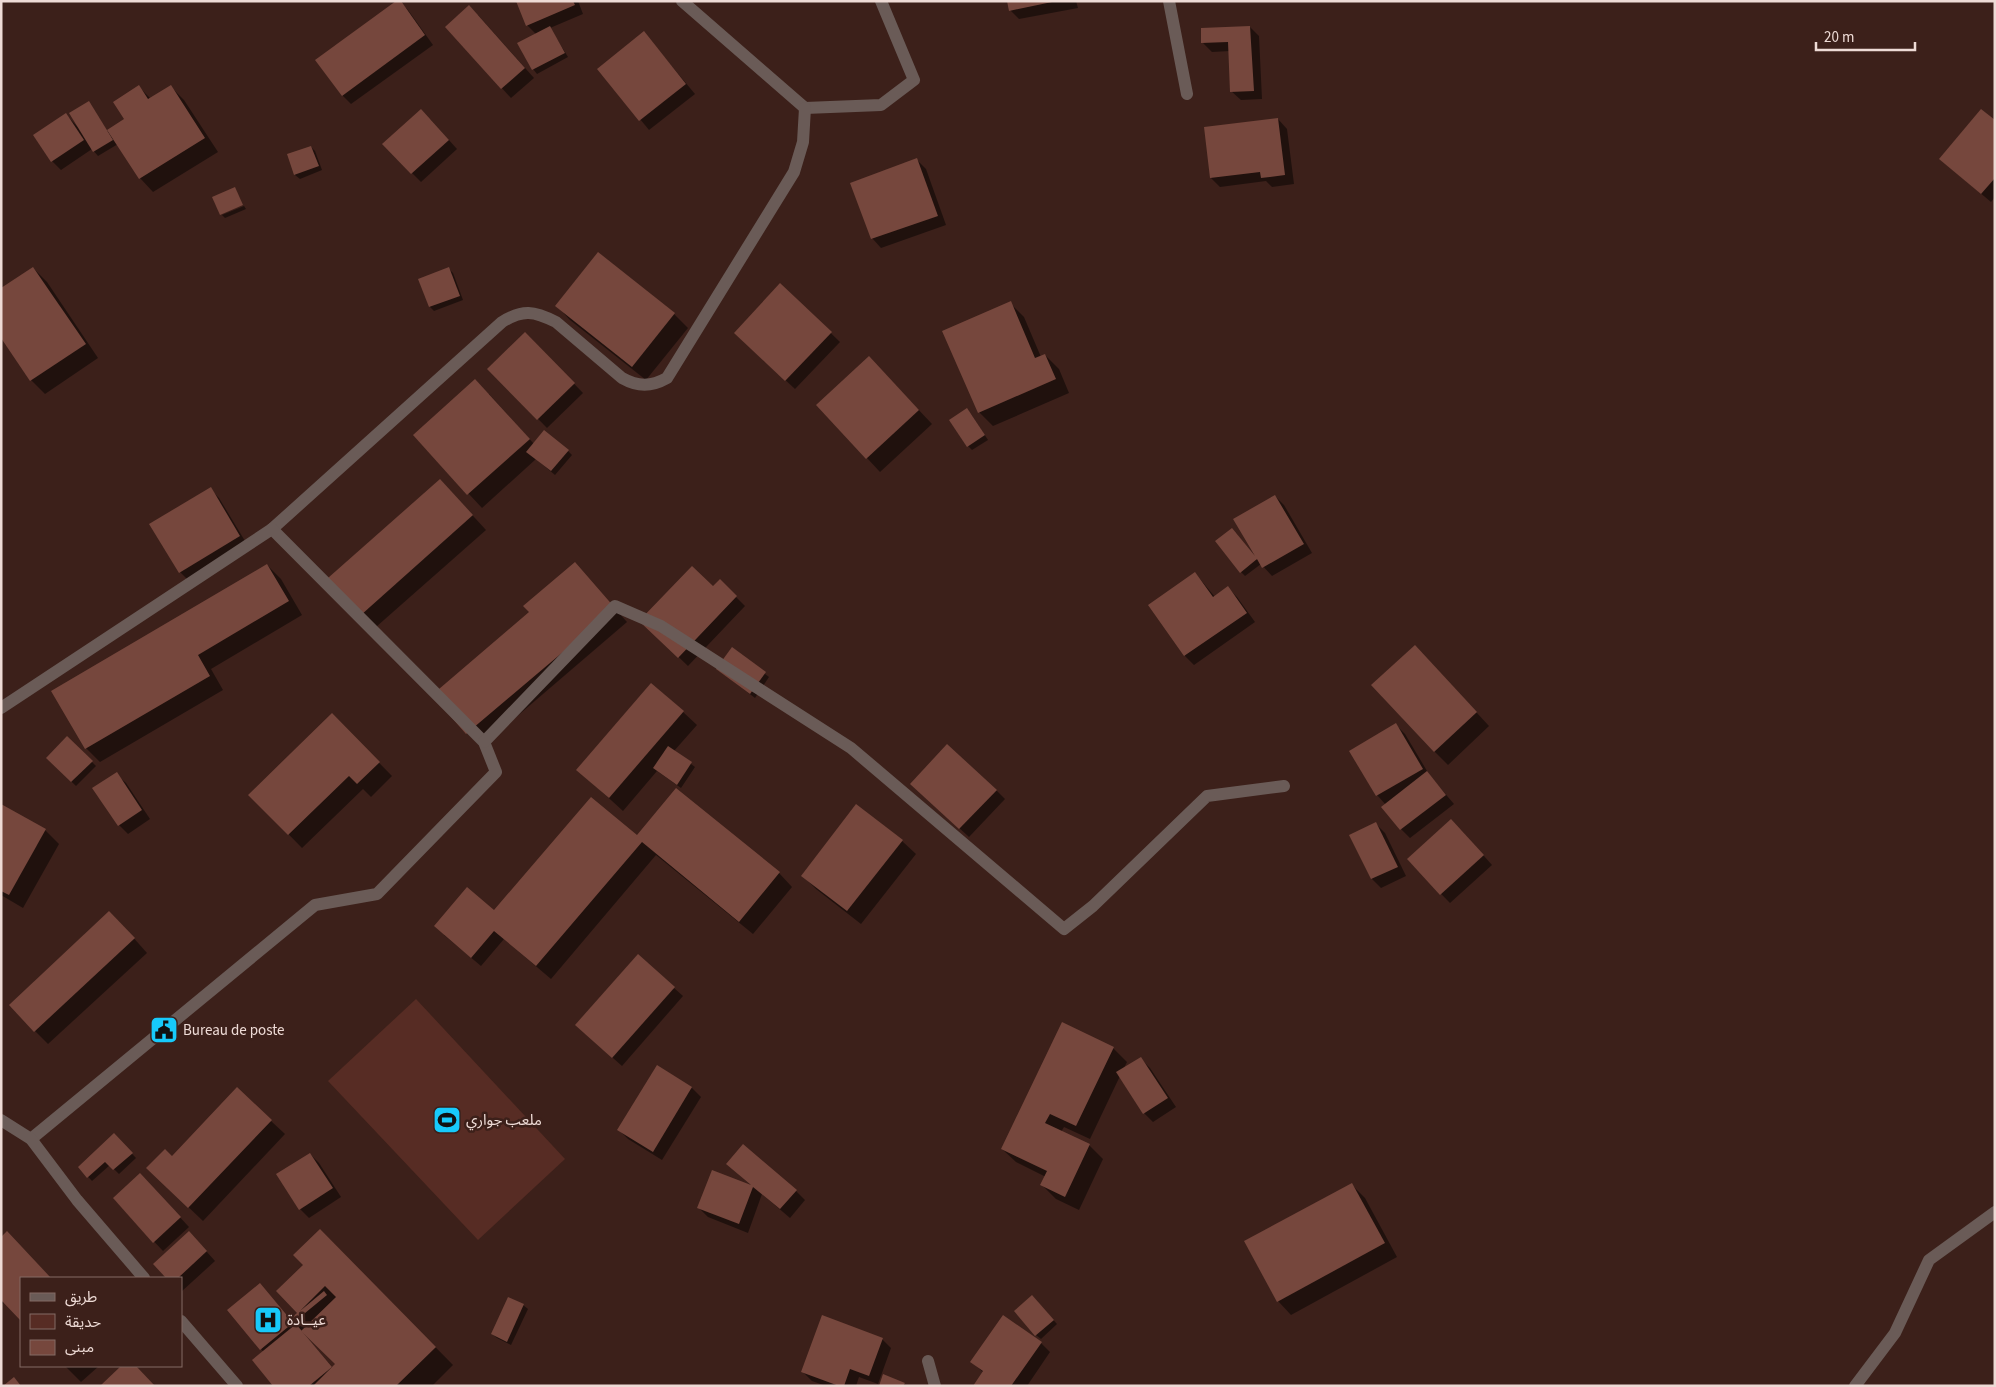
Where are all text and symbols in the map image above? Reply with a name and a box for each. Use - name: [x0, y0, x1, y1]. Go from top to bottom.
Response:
- scale bar: [1816, 20, 1915, 52]
- text: 20 m: [1824, 27, 1854, 48]
- public building icon: Bureau de poste: [149, 1015, 179, 1045]
- place label: Bureau de poste: [183, 1020, 284, 1041]
- sports icon: ملعب جواري: [432, 1105, 462, 1135]
- place label: ملعب جواري: [466, 1110, 542, 1131]
- legend: [20, 1277, 182, 1367]
- text: طريق: [65, 1287, 97, 1308]
- hospital icon: عيــادة: [253, 1305, 283, 1335]
- place label: عيــادة: [287, 1310, 326, 1331]
- text: حديقة: [65, 1312, 101, 1333]
- text: مبنى: [65, 1337, 94, 1358]

